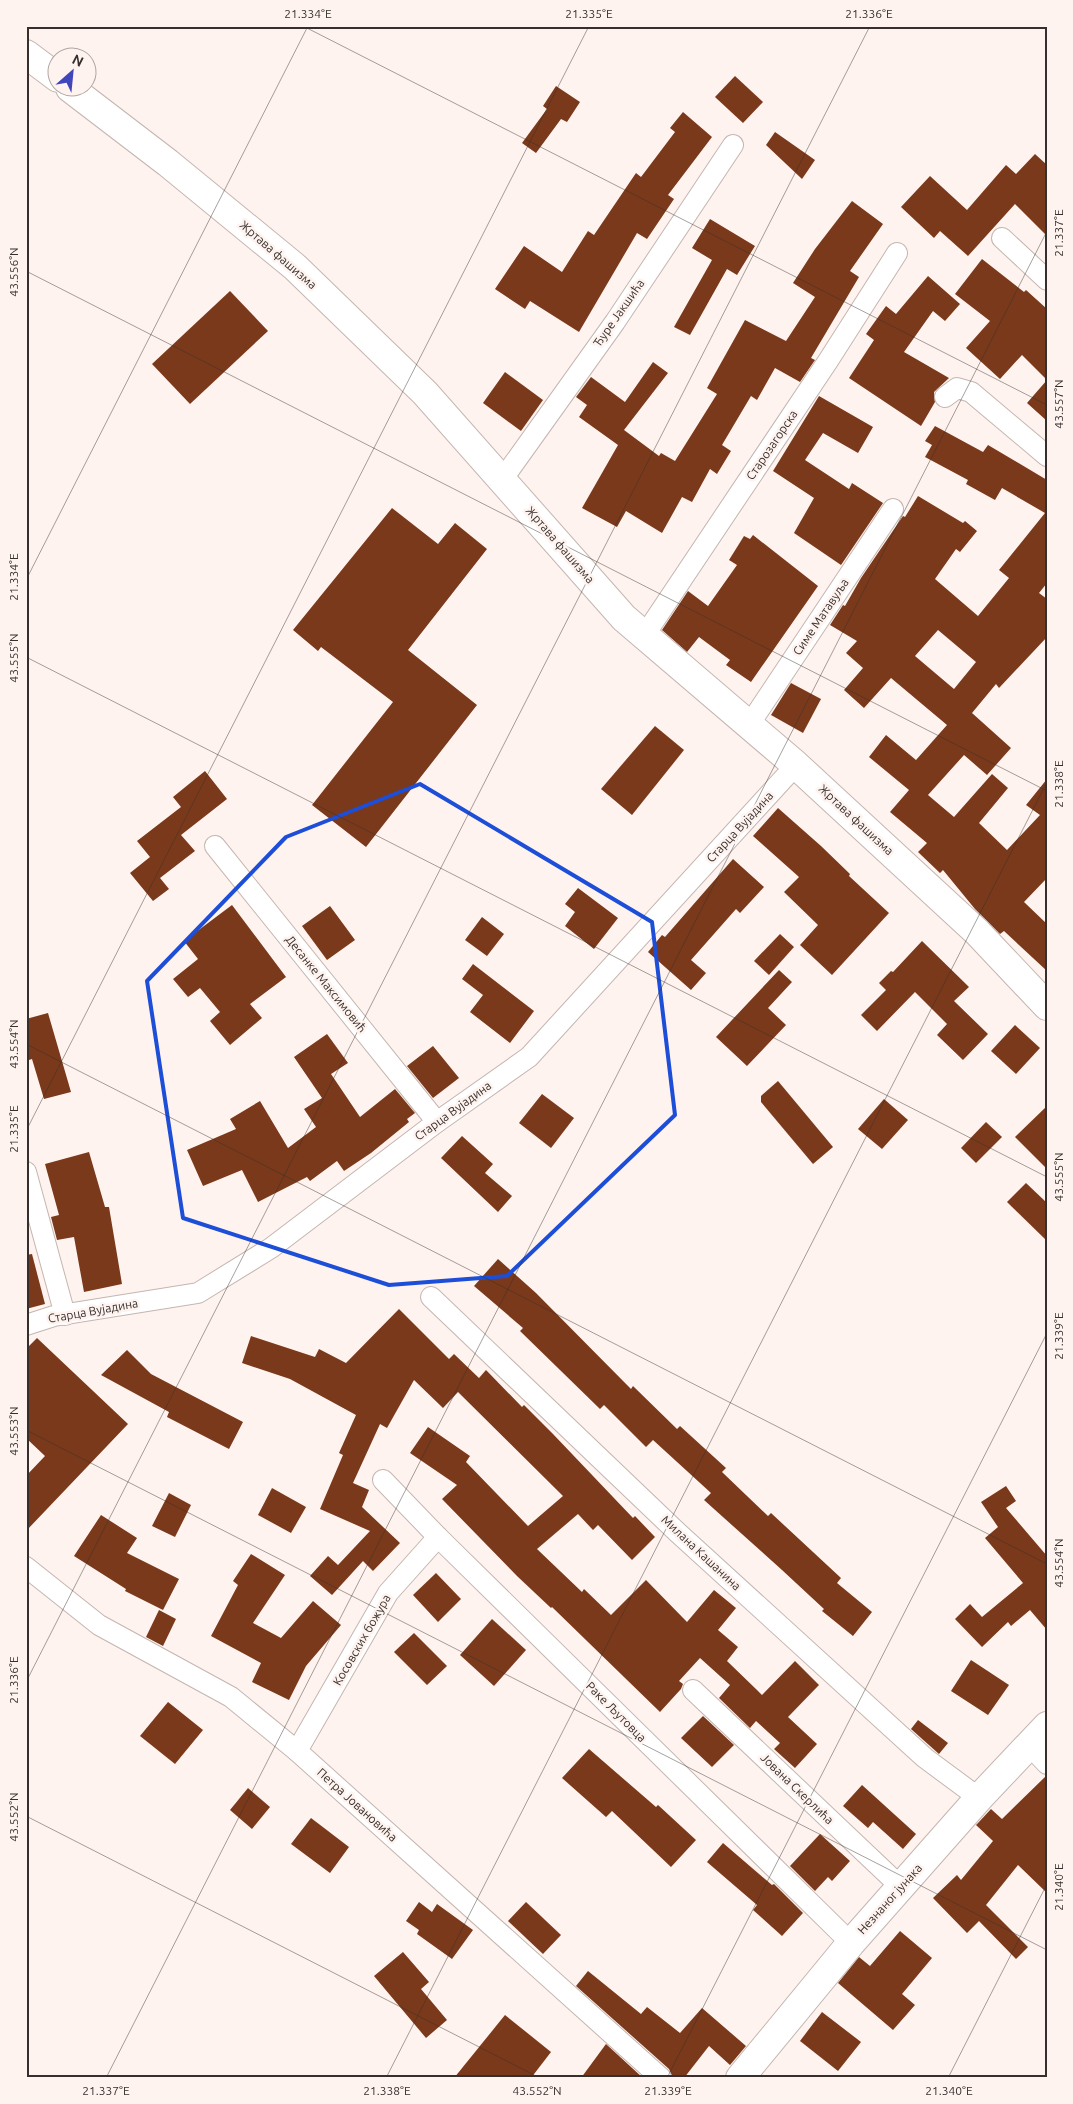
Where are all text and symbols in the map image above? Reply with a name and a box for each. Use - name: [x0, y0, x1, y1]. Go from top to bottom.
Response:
- text: 21.334°E: [284, 7, 332, 20]
- text: 21.335°E: [565, 7, 613, 20]
- text: 21.336°E: [845, 7, 893, 20]
- north arrow: [48, 48, 98, 98]
- text: N: [70, 51, 86, 70]
- text: 21.337°E: [1052, 209, 1065, 257]
- street label: Жртава фашизма: [237, 218, 319, 291]
- text: 43.556°N: [7, 247, 20, 297]
- street label: Ђуре Јакшића: [591, 277, 647, 349]
- text: 43.557°N: [1052, 379, 1065, 429]
- street label: Старозагорска: [743, 407, 800, 482]
- street label: Жртава фашизма: [524, 504, 597, 586]
- text: 21.334°E: [7, 553, 20, 601]
- street label: Симе Матавуља: [790, 576, 851, 657]
- text: 43.555°N: [7, 633, 20, 683]
- text: 21.338°E: [1052, 760, 1065, 808]
- street label: Жртава фашизма: [816, 782, 896, 858]
- street label: Старца Вујадина: [704, 789, 776, 864]
- street label: Десанке Максимовић: [283, 933, 369, 1035]
- text: 43.554°N: [7, 1019, 20, 1069]
- street label: Старца Вујадина: [412, 1078, 493, 1143]
- text: 21.335°E: [7, 1105, 20, 1153]
- text: 43.555°N: [1052, 1152, 1065, 1202]
- street label: Старца Вујадина: [47, 1296, 139, 1325]
- text: 21.339°E: [1052, 1312, 1065, 1360]
- text: 43.553°N: [7, 1406, 20, 1456]
- street label: Милана Кашанина: [659, 1513, 744, 1593]
- text: 43.554°N: [1052, 1538, 1065, 1588]
- street label: Косовских божура: [330, 1592, 393, 1688]
- text: 21.336°E: [7, 1656, 20, 1704]
- street label: Раке Љутовца: [584, 1679, 649, 1744]
- street label: Јована Скерлића: [758, 1751, 836, 1827]
- street label: Петра Јовановића: [315, 1765, 400, 1844]
- text: 43.552°N: [7, 1792, 20, 1842]
- street label: Незнаног јунака: [855, 1861, 924, 1936]
- text: 21.340°E: [1052, 1863, 1065, 1911]
- text: 21.337°E: [82, 2084, 130, 2097]
- text: 21.338°E: [363, 2084, 411, 2097]
- text: 43.552°N: [512, 2084, 562, 2097]
- text: 21.339°E: [644, 2084, 692, 2097]
- text: 21.340°E: [925, 2084, 973, 2097]

